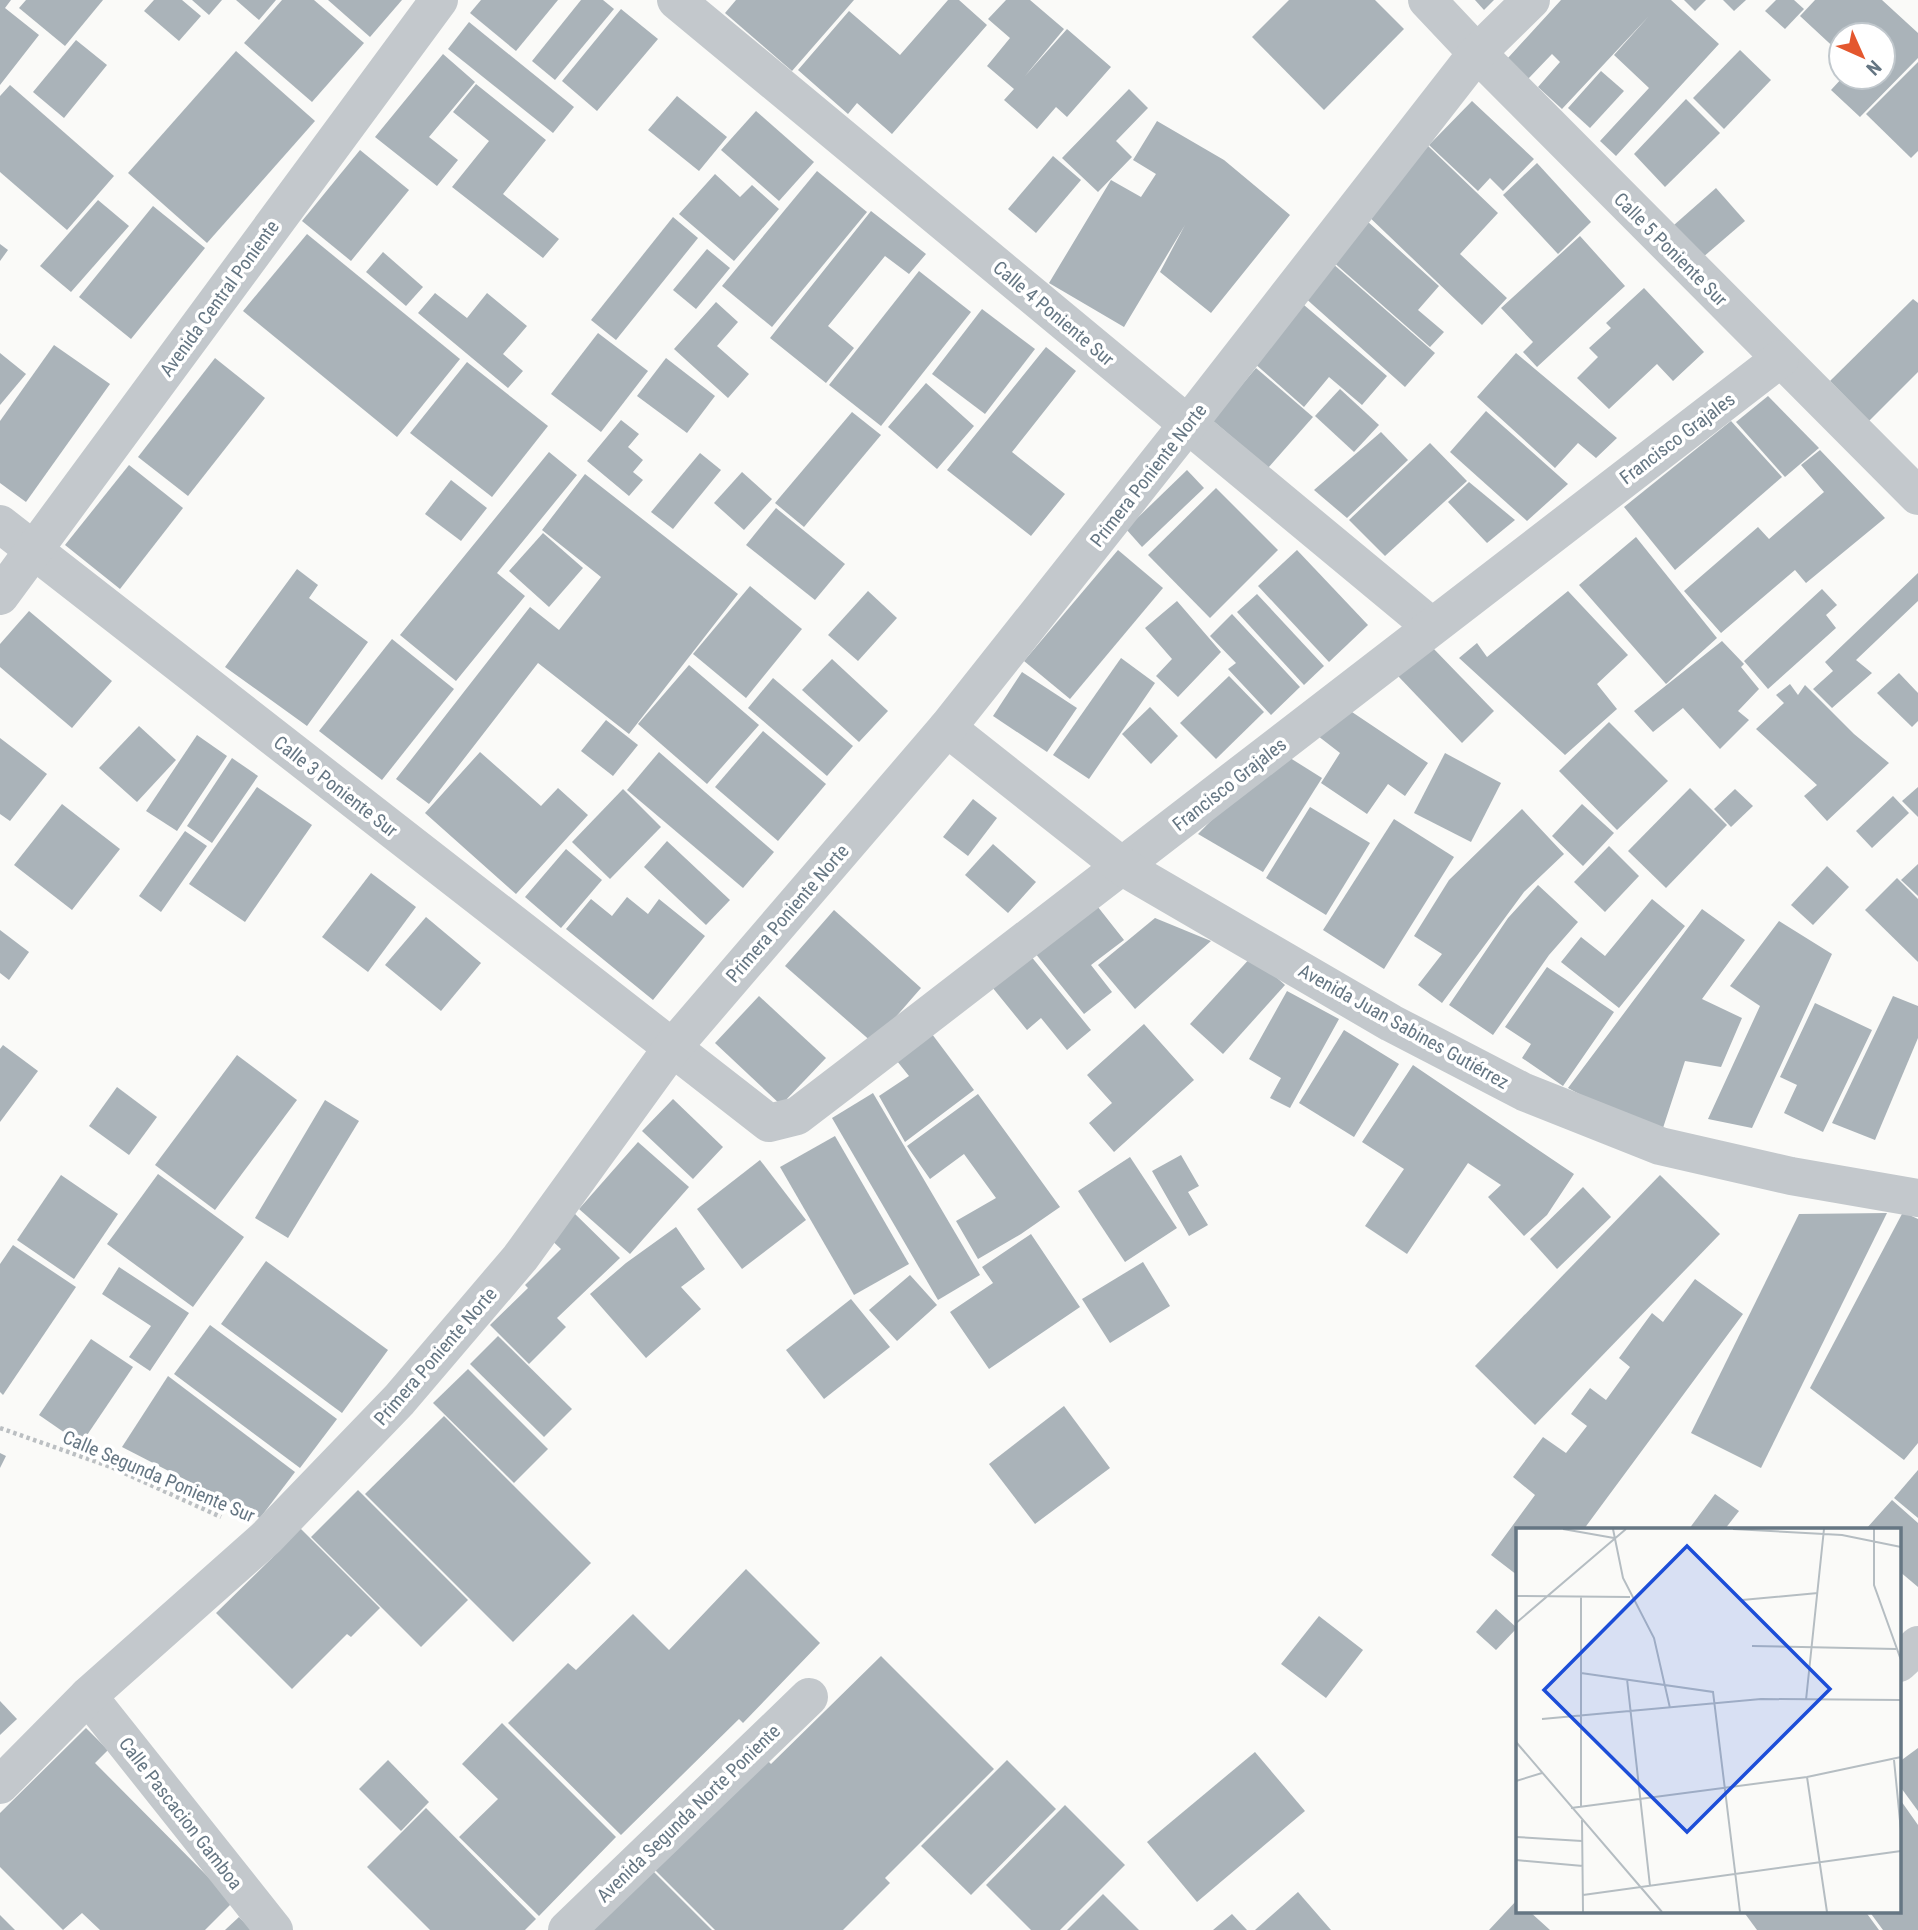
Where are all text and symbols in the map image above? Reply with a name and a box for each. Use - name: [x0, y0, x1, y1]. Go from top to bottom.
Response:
- north arrow: [1827, 21, 1897, 91]
- text: N: [1861, 55, 1886, 80]
- street label: Calle 5 Poniente Sur: [1609, 188, 1732, 311]
- street label: Avenida Central Poniente: [155, 216, 284, 381]
- street label: Calle 4 Poniente Sur: [988, 256, 1119, 371]
- street label: Francisco Grajales: [1615, 388, 1739, 489]
- street label: Primera Poniente Norte: [1085, 399, 1211, 551]
- street label: Calle 3 Poniente Sur: [269, 731, 402, 842]
- street label: Francisco Grajales: [1168, 733, 1291, 836]
- street label: Primera Poniente Norte: [721, 840, 854, 987]
- street label: Avenida Juan Sabines Gutiérrez: [1295, 959, 1513, 1094]
- street label: Primera Poniente Norte: [369, 1283, 502, 1430]
- street label: Calle Segunda Poniente Sur: [59, 1426, 259, 1527]
- inset map: [1516, 1528, 1900, 1912]
- street label: Avenida Segunda Norte Poniente: [592, 1720, 785, 1907]
- street label: Calle Pascacion Gamboa: [114, 1733, 247, 1894]

